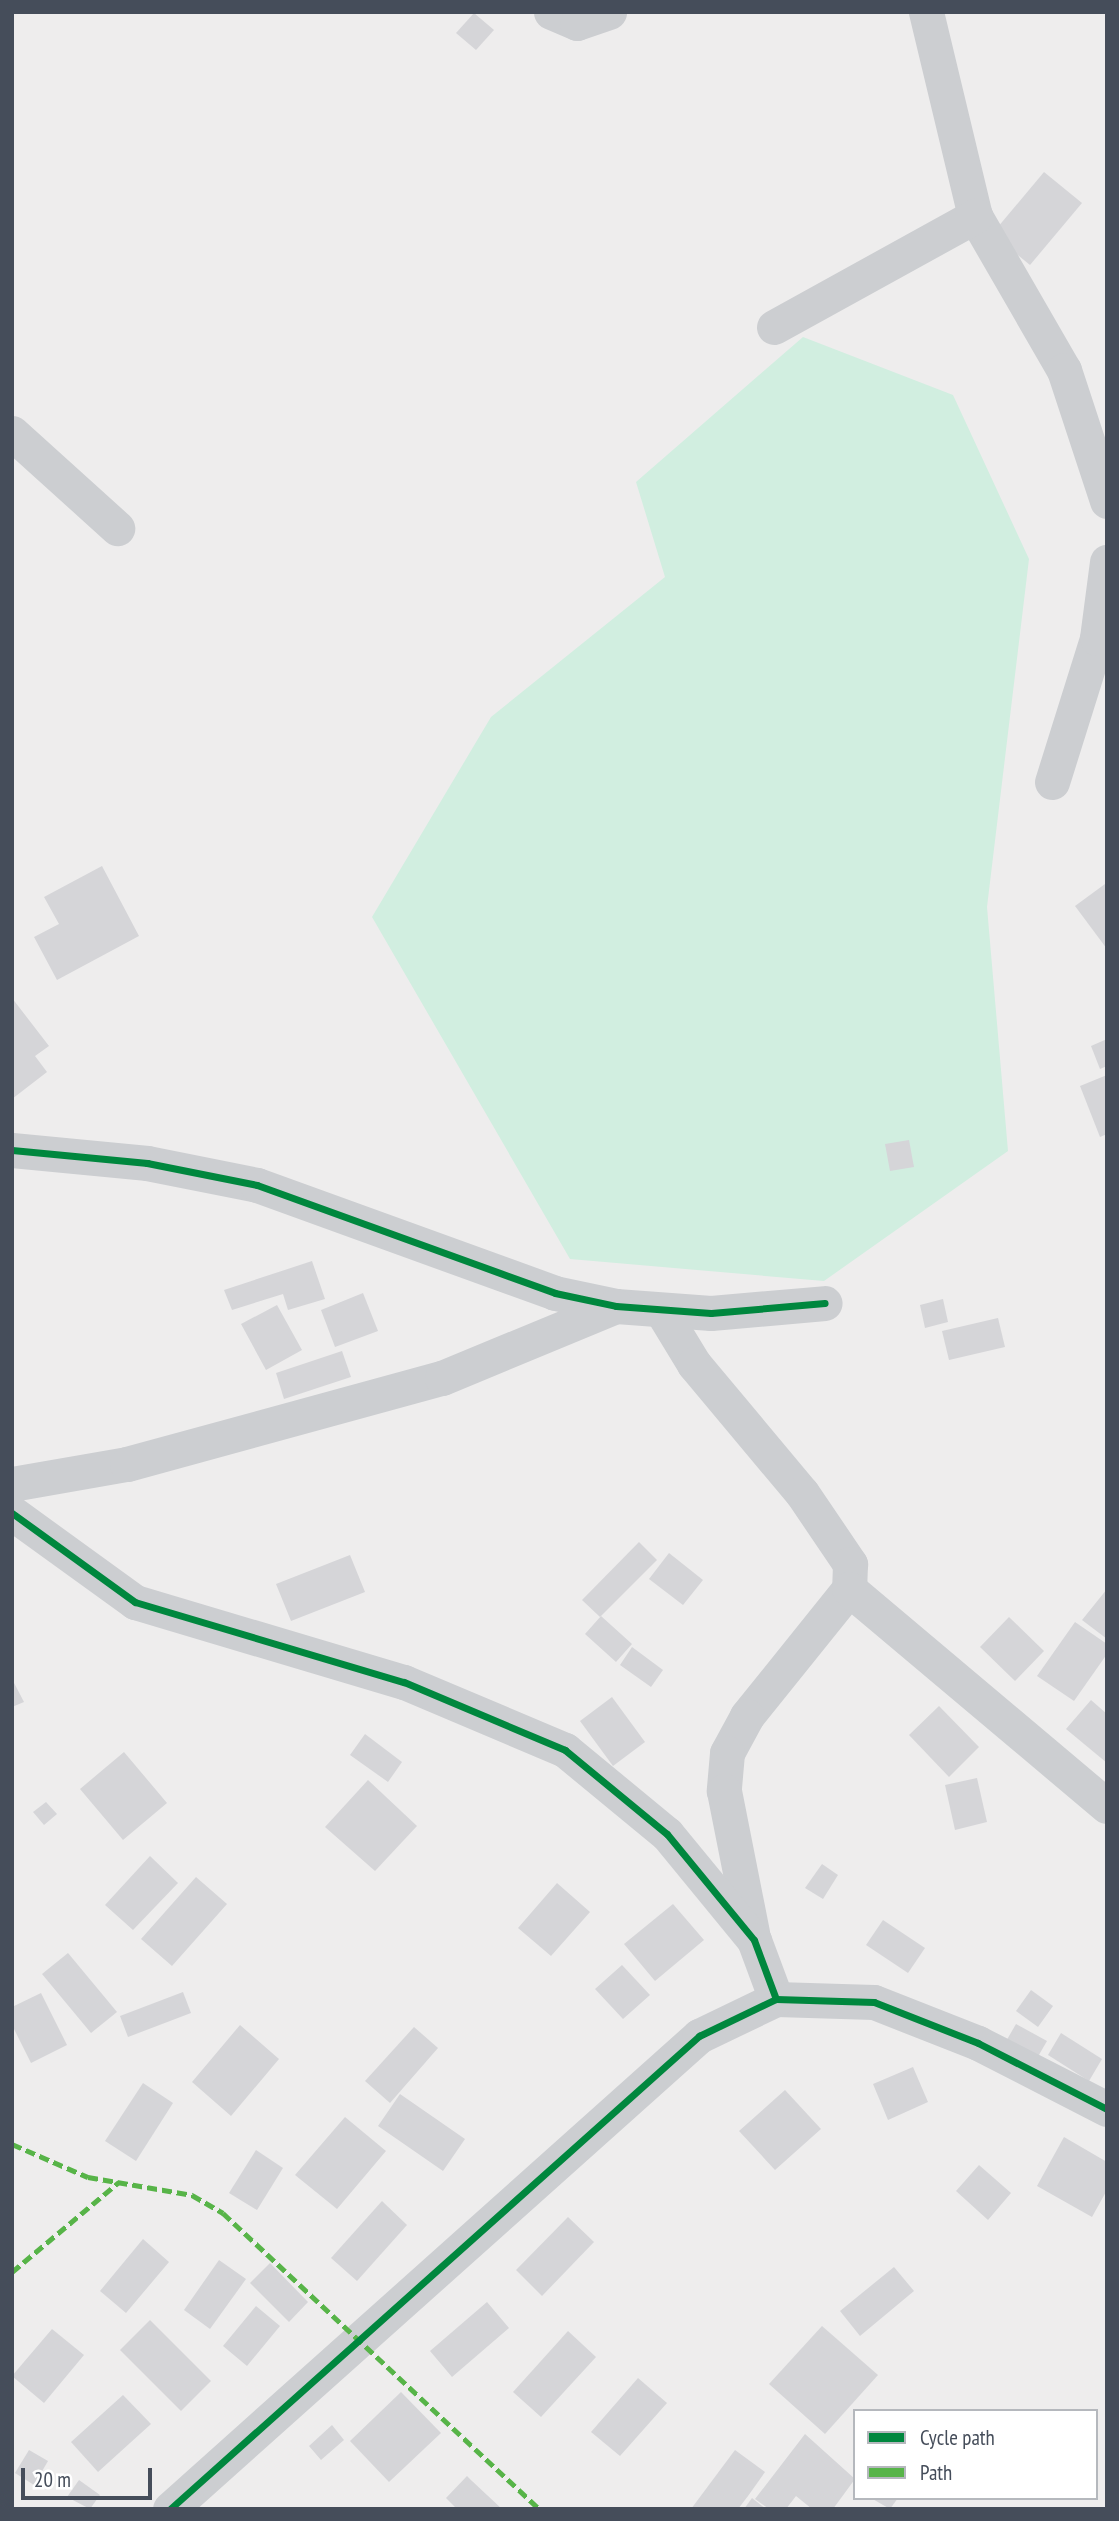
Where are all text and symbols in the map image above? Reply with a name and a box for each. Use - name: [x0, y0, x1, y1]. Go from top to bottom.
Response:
- legend: [853, 2409, 1098, 2500]
- text: Cycle path: [920, 2424, 995, 2451]
- scale bar: [24, 2454, 156, 2498]
- text: Path: [920, 2459, 952, 2486]
- text: 20 m: [34, 2466, 71, 2493]

